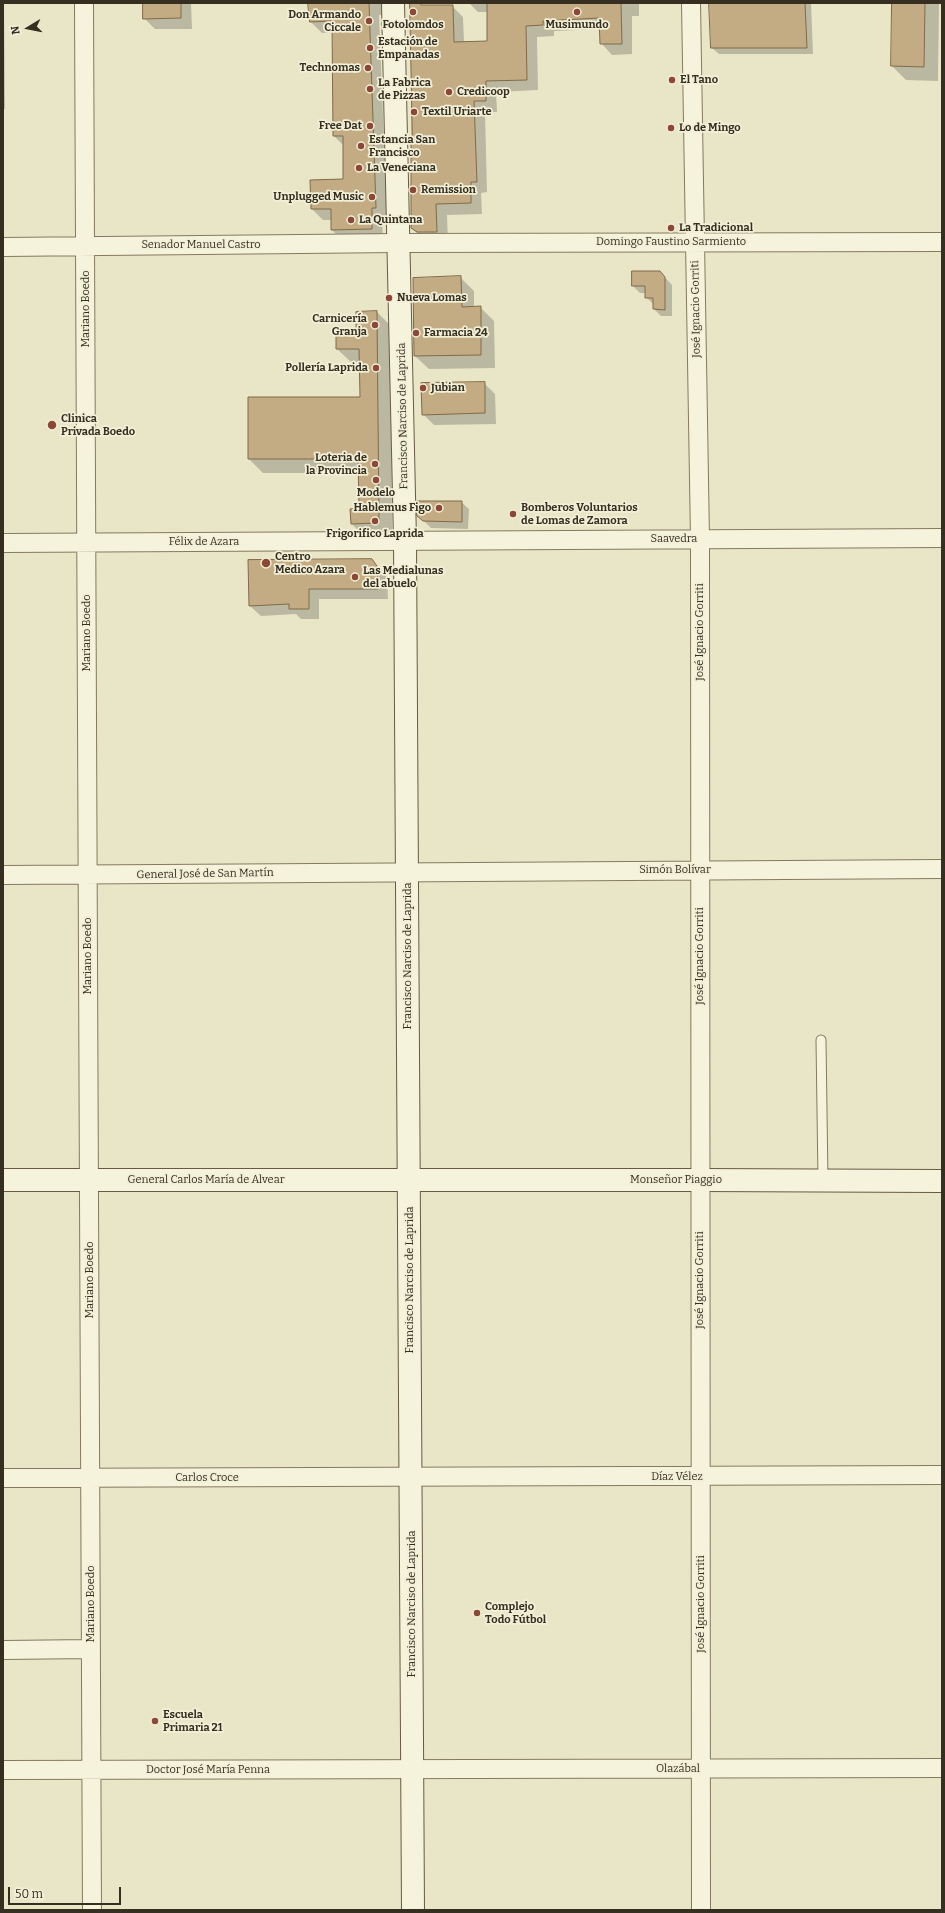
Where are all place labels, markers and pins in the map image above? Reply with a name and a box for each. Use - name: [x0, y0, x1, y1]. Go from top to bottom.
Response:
- marker: Fotolomdos: [408, 7, 418, 17]
- marker: Musimundo: [572, 7, 582, 17]
- place label: Don Armando Ciccale: [288, 8, 361, 34]
- marker: Don Armando Ciccale: [364, 16, 374, 26]
- place label: Fotolomdos: [382, 18, 444, 32]
- place label: Musimundo: [546, 18, 608, 32]
- place label: Estación de Empanadas: [378, 35, 439, 61]
- marker: Estación de Empanadas: [365, 43, 375, 53]
- place label: Technomas: [300, 61, 360, 75]
- marker: Technomas: [363, 63, 373, 73]
- place label: El Tano: [680, 73, 718, 87]
- marker: El Tano: [667, 75, 677, 85]
- place label: La Fabrica de Pizzas: [378, 76, 431, 102]
- marker: La Fabrica de Pizzas: [365, 84, 375, 94]
- place label: Credicoop: [457, 85, 510, 99]
- marker: Credicoop: [444, 87, 454, 97]
- place label: Textil Uriarte: [422, 105, 492, 119]
- marker: Textil Uriarte: [409, 107, 419, 117]
- place label: Free Dat: [319, 119, 362, 133]
- marker: Free Dat: [365, 121, 375, 131]
- place label: Lo de Mingo: [679, 121, 741, 135]
- marker: Lo de Mingo: [666, 123, 676, 133]
- place label: Estancia San Francisco: [369, 133, 435, 159]
- marker: Estancia San Francisco: [356, 141, 366, 151]
- place label: La Veneciana: [367, 161, 436, 175]
- marker: La Veneciana: [354, 163, 364, 173]
- place label: Remission: [421, 183, 476, 197]
- marker: Remission: [408, 185, 418, 195]
- place label: Unplugged Music: [273, 190, 364, 204]
- marker: Unplugged Music: [367, 192, 377, 202]
- place label: La Quintana: [359, 213, 422, 227]
- marker: La Quintana: [346, 215, 356, 225]
- place label: La Tradicional: [679, 221, 753, 235]
- marker: La Tradicional: [666, 223, 676, 233]
- place label: Nueva Lomas: [397, 291, 467, 305]
- marker: Nueva Lomas: [384, 293, 394, 303]
- place label: Carnicería Granja: [312, 312, 367, 338]
- marker: Carnicería Granja: [370, 320, 380, 330]
- place label: Farmacia 24: [424, 326, 488, 340]
- marker: Farmacia 24: [411, 328, 421, 338]
- place label: Pollería Laprida: [285, 361, 368, 375]
- marker: Pollería Laprida: [371, 363, 381, 373]
- place label: Jubian: [431, 381, 465, 395]
- marker: Jubian: [418, 383, 428, 393]
- place label: Clinica Privada Boedo: [61, 412, 135, 438]
- marker: Clinica Privada Boedo: [46, 419, 58, 431]
- place label: Loteria de la Provincia: [306, 451, 367, 477]
- marker: Loteria de la Provincia: [370, 459, 380, 469]
- marker: Modelo: [371, 475, 381, 485]
- place label: Modelo: [357, 486, 395, 500]
- place label: Hablemus Figo: [354, 501, 431, 515]
- place label: Bomberos Voluntarios de Lomas de Zamora: [521, 501, 638, 527]
- marker: Hablemus Figo: [434, 503, 444, 513]
- marker: Bomberos Voluntarios de Lomas de Zamora: [508, 509, 518, 519]
- marker: Frigorifico Laprida: [370, 516, 380, 526]
- place label: Frigorifico Laprida: [326, 527, 424, 541]
- place label: Centro Medico Azara: [275, 550, 345, 576]
- marker: Centro Medico Azara: [260, 557, 272, 569]
- place label: Las Medialunas del abuelo: [363, 564, 443, 590]
- marker: Las Medialunas del abuelo: [350, 572, 360, 582]
- place label: Complejo Todo Fútbol: [485, 1600, 546, 1626]
- marker: Complejo Todo Fútbol: [472, 1608, 482, 1618]
- place label: Escuela Primaria 21: [163, 1708, 223, 1734]
- marker: Escuela Primaria 21: [150, 1716, 160, 1726]

